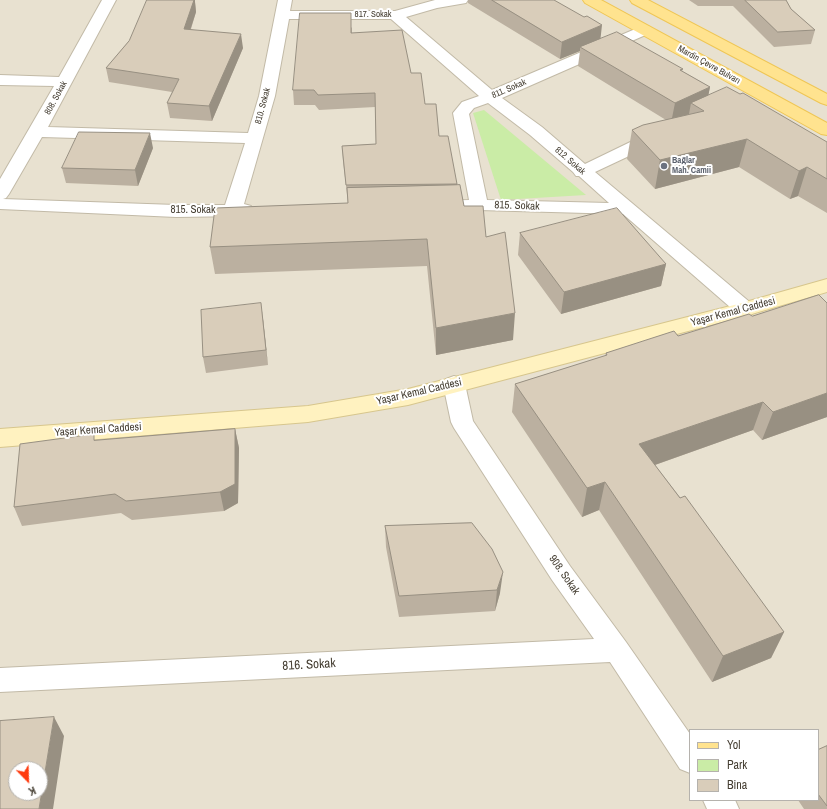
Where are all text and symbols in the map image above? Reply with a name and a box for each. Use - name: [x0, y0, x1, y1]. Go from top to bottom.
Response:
- street label: 817. Sokak: [355, 10, 391, 20]
- street label: Mardin Çevre Bulvarı: [676, 43, 742, 87]
- street label: 811. Sokak: [490, 77, 528, 101]
- street label: 808. Sokak: [42, 79, 70, 117]
- street label: 810. Sokak: [253, 87, 273, 125]
- street label: 812. Sokak: [553, 145, 587, 177]
- place label: Bağlar Mah. Camii: [672, 156, 711, 177]
- marker: Bağlar Mah. Camii: [659, 161, 669, 171]
- street label: 815. Sokak: [494, 199, 540, 213]
- street label: 815. Sokak: [170, 203, 216, 217]
- street label: Yaşar Kemal Caddesi: [689, 294, 777, 330]
- street label: Yaşar Kemal Caddesi: [375, 376, 463, 408]
- street label: Yaşar Kemal Caddesi: [54, 420, 142, 440]
- street label: 908. Sokak: [546, 553, 582, 597]
- street label: 816. Sokak: [282, 656, 336, 674]
- legend: [689, 729, 819, 801]
- text: Yol: [727, 737, 740, 753]
- text: Park: [727, 757, 747, 773]
- north arrow: [8, 761, 48, 801]
- text: Bina: [727, 777, 747, 793]
- text: K: [27, 783, 38, 799]

